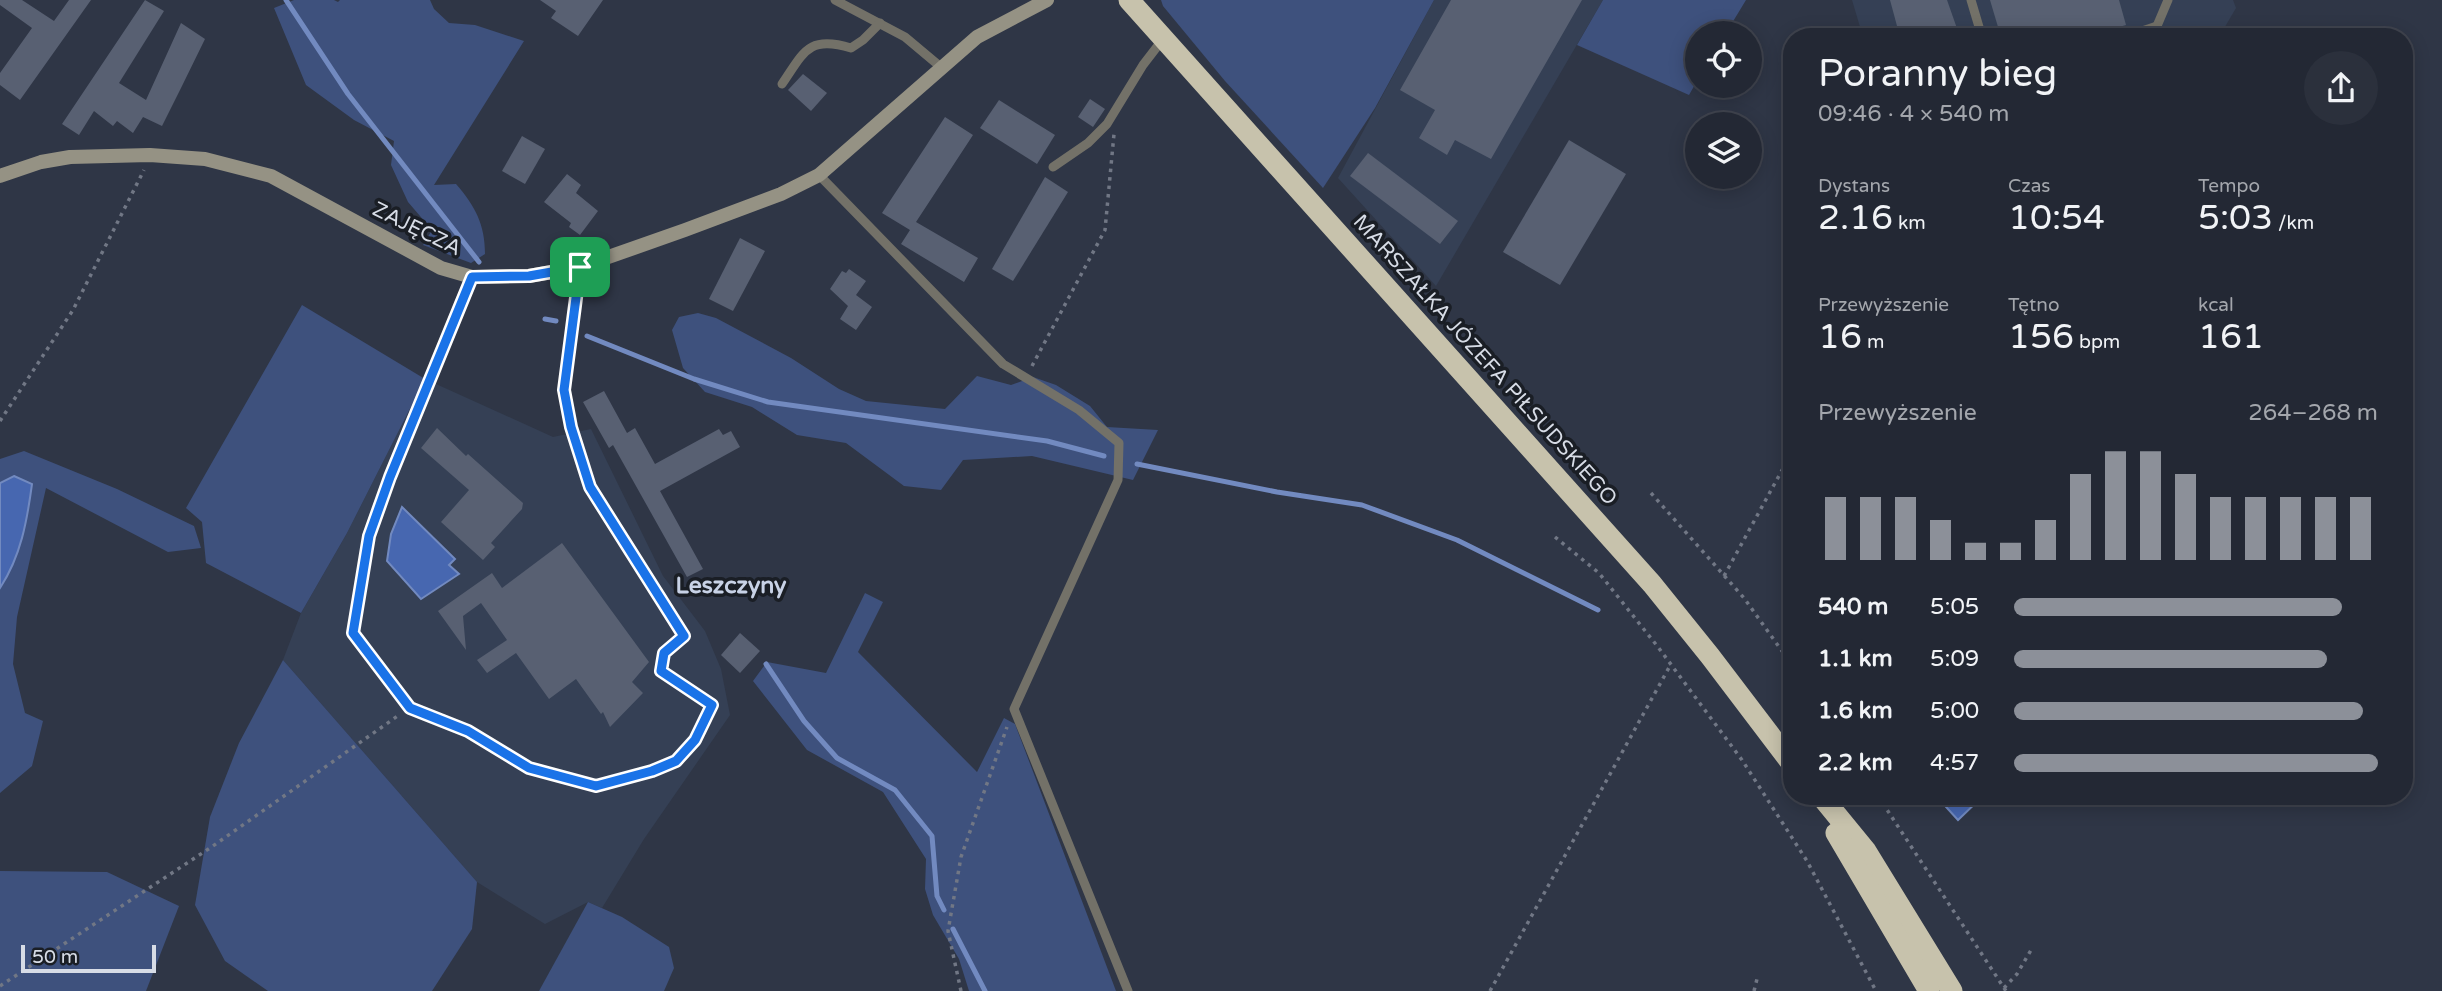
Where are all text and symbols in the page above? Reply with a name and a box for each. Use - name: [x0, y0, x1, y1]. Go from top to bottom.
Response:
- map controls: [1685, 21, 1762, 189]
- button: locate: [1685, 21, 1762, 98]
- text: Poranny bieg: [1818, 51, 2057, 97]
- button: share: [2304, 51, 2378, 125]
- text: 09:46 · 4 × 540 m: [1818, 100, 2009, 128]
- button: layers: [1685, 112, 1762, 189]
- text: Dystans: [1818, 175, 1890, 197]
- text: Czas: [2008, 175, 2050, 197]
- text: Tempo: [2198, 175, 2260, 197]
- street label: ZAJĘCZA: [368, 197, 466, 261]
- text: 2.16: [1818, 197, 1893, 239]
- text: 10:54: [2008, 197, 2105, 239]
- text: 5:03: [2198, 197, 2273, 239]
- street label: MARSZAŁKA JÓZEFA PIŁSUDSKIEGO: [1348, 210, 1622, 510]
- text: km: [1893, 212, 1926, 234]
- text: /km: [2273, 212, 2314, 234]
- pin: [550, 237, 610, 297]
- icon: arrive: [561, 248, 599, 286]
- text: Przewyższenie: [1818, 294, 1949, 316]
- text: Tętno: [2008, 294, 2060, 316]
- text: kcal: [2198, 294, 2234, 316]
- text: 16: [1818, 316, 1862, 358]
- text: 156: [2008, 316, 2074, 358]
- text: 161: [2198, 316, 2264, 358]
- text: m: [1862, 331, 1884, 353]
- text: bpm: [2074, 331, 2120, 353]
- text: Przewyższenie: [1818, 399, 1977, 427]
- text: 264–268 m: [2248, 399, 2378, 427]
- district label: Leszczyny: [676, 572, 787, 600]
- text: 540 m: [1818, 593, 1888, 621]
- text: 5:05: [1930, 593, 1979, 621]
- text: 1.1 km: [1818, 645, 1893, 673]
- text: 5:09: [1930, 645, 1979, 673]
- text: 1.6 km: [1818, 697, 1893, 725]
- text: 5:00: [1930, 697, 1979, 725]
- text: 2.2 km: [1818, 749, 1893, 777]
- text: 4:57: [1930, 749, 1979, 777]
- scale bar: [21, 942, 156, 974]
- text: 50 m: [32, 946, 78, 968]

